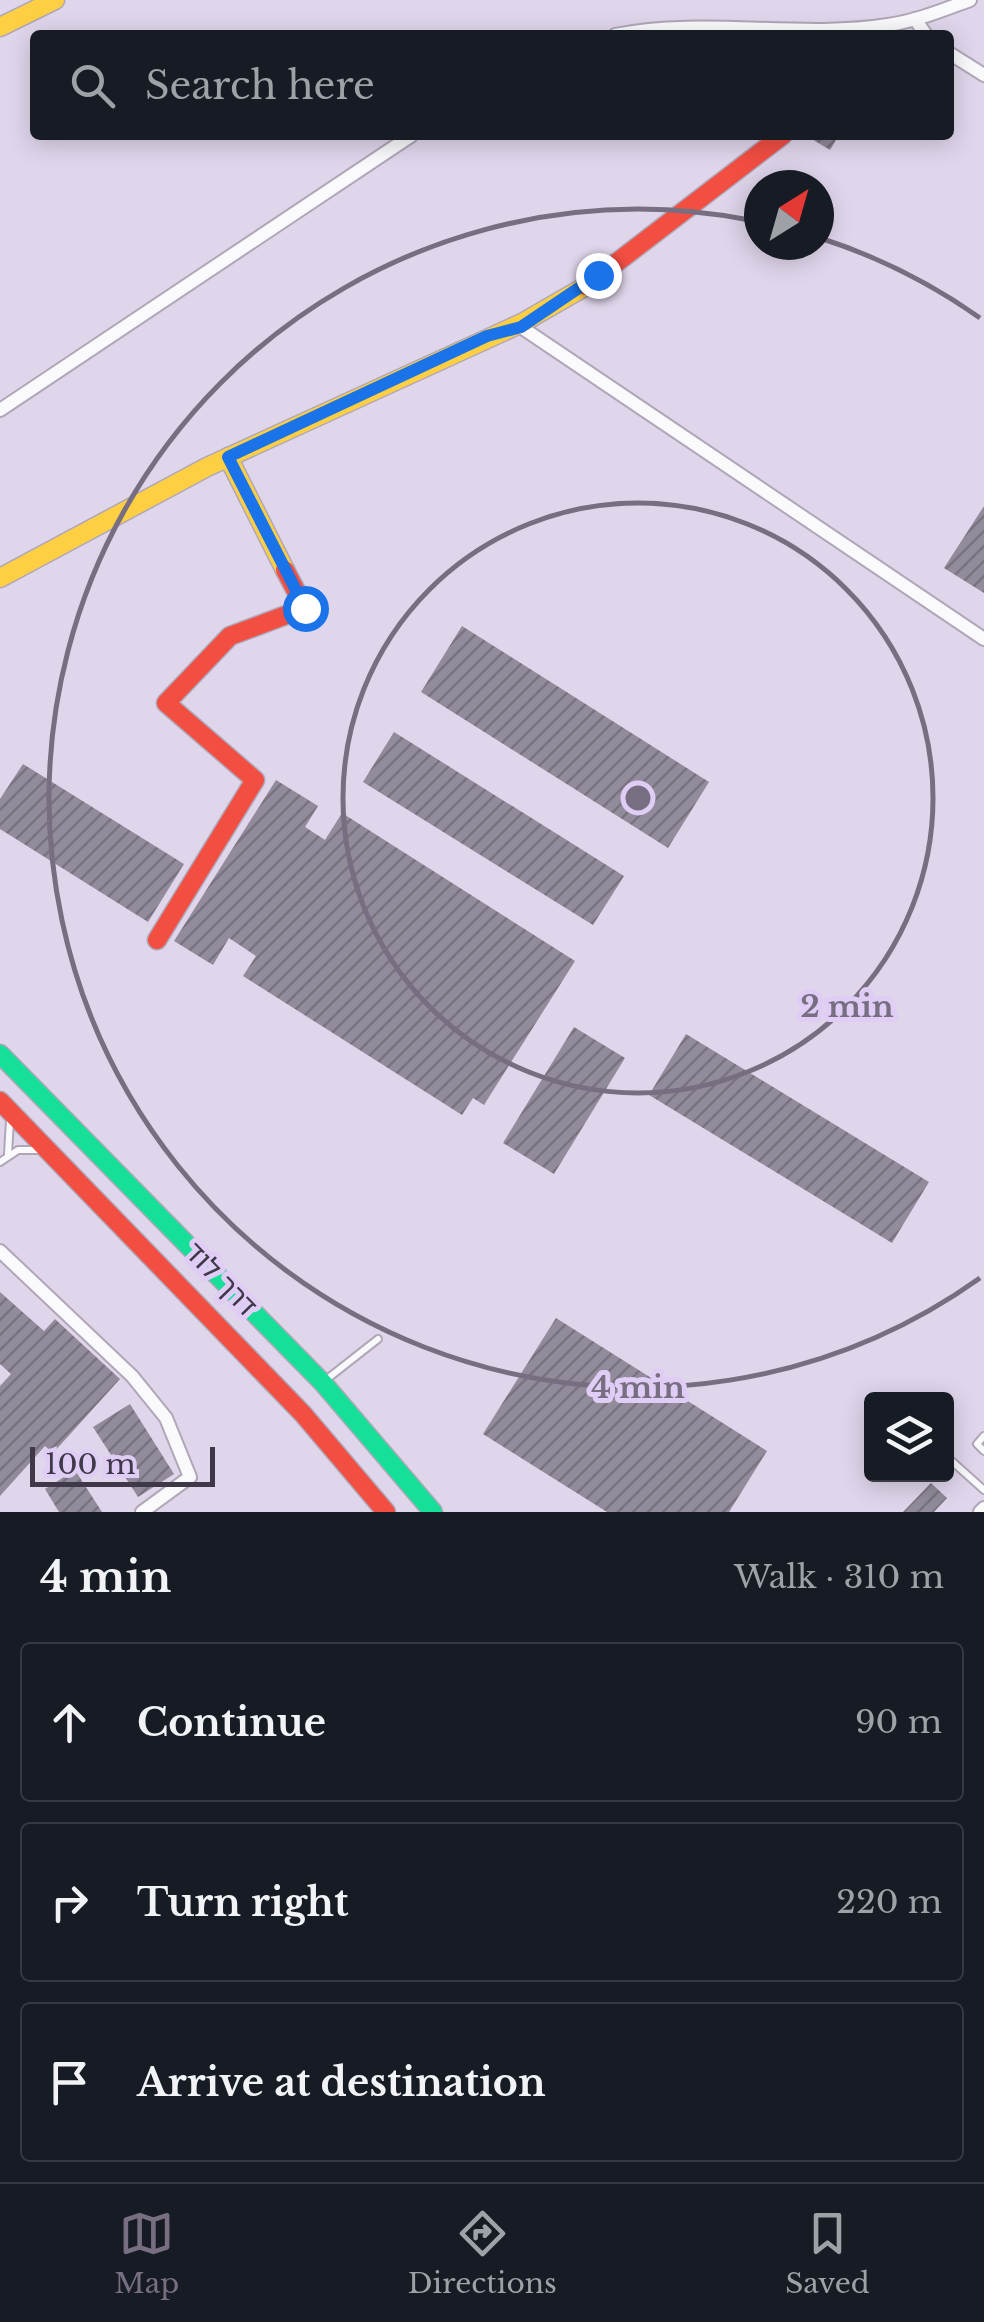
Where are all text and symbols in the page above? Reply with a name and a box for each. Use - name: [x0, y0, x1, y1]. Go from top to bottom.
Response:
- search box: [30, 30, 954, 140]
- icon: search: [65, 58, 120, 113]
- text: Search here: [145, 62, 375, 109]
- north arrow: [744, 170, 834, 260]
- route end: [576, 253, 622, 299]
- route start: [283, 586, 329, 632]
- centre of rings: [620, 780, 656, 816]
- text: 2 min: [800, 988, 894, 1025]
- street label: דרך לוד: [177, 1235, 265, 1323]
- text: 4 min: [591, 1369, 685, 1406]
- map controls: [864, 1392, 954, 1482]
- button: layers: [864, 1392, 954, 1482]
- scale bar: [30, 1442, 215, 1486]
- text: 100 m: [45, 1447, 136, 1482]
- text: 4 min: [40, 1551, 171, 1603]
- text: Walk · 310 m: [734, 1557, 944, 1597]
- icon: ahead: [42, 1695, 97, 1750]
- text: Continue: [137, 1699, 326, 1746]
- text: 90 m: [855, 1702, 942, 1742]
- icon: right: [42, 1875, 97, 1930]
- text: Turn right: [137, 1879, 348, 1926]
- text: 220 m: [836, 1882, 942, 1922]
- icon: arrive: [42, 2055, 97, 2110]
- text: Arrive at destination: [137, 2059, 546, 2106]
- tab: Map: [114, 2206, 179, 2301]
- tab: Directions: [408, 2206, 557, 2301]
- tab: Saved: [785, 2206, 870, 2301]

